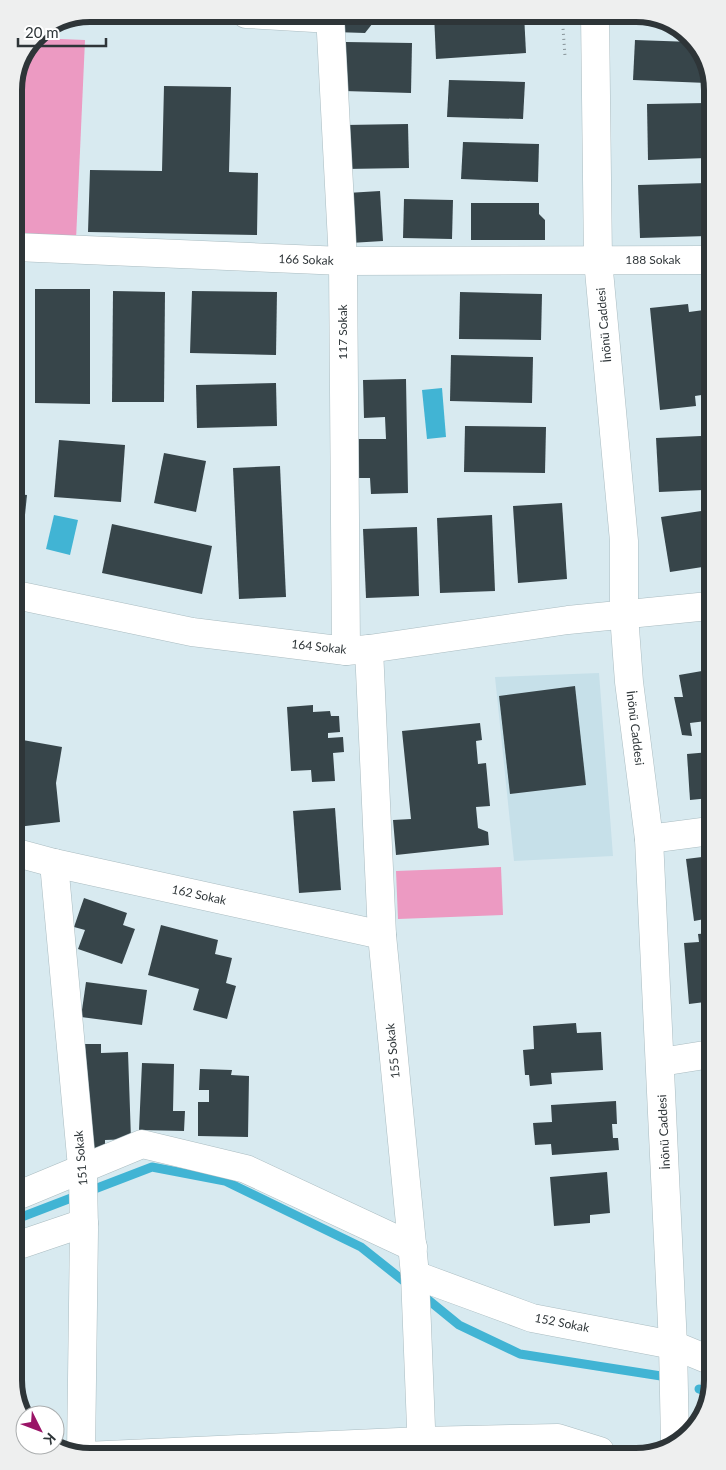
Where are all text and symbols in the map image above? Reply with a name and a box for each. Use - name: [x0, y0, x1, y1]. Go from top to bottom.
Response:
- scale bar: [18, 15, 105, 47]
- text: 20 m: [25, 23, 59, 41]
- street label: 166 Sokak: [278, 251, 335, 268]
- street label: 188 Sokak: [625, 252, 682, 267]
- street label: İnönü Caddesi: [593, 287, 614, 363]
- street label: 117 Sokak: [335, 303, 350, 360]
- street label: 164 Sokak: [291, 636, 348, 657]
- street label: İnönü Caddesi: [623, 690, 648, 766]
- street label: 162 Sokak: [170, 881, 229, 908]
- street label: 155 Sokak: [382, 1022, 403, 1079]
- street label: İnönü Caddesi: [654, 1094, 673, 1170]
- street label: 151 Sokak: [71, 1129, 90, 1186]
- street label: 152 Sokak: [533, 1310, 592, 1335]
- north arrow: [15, 1405, 65, 1455]
- text: K: [40, 1430, 60, 1449]

